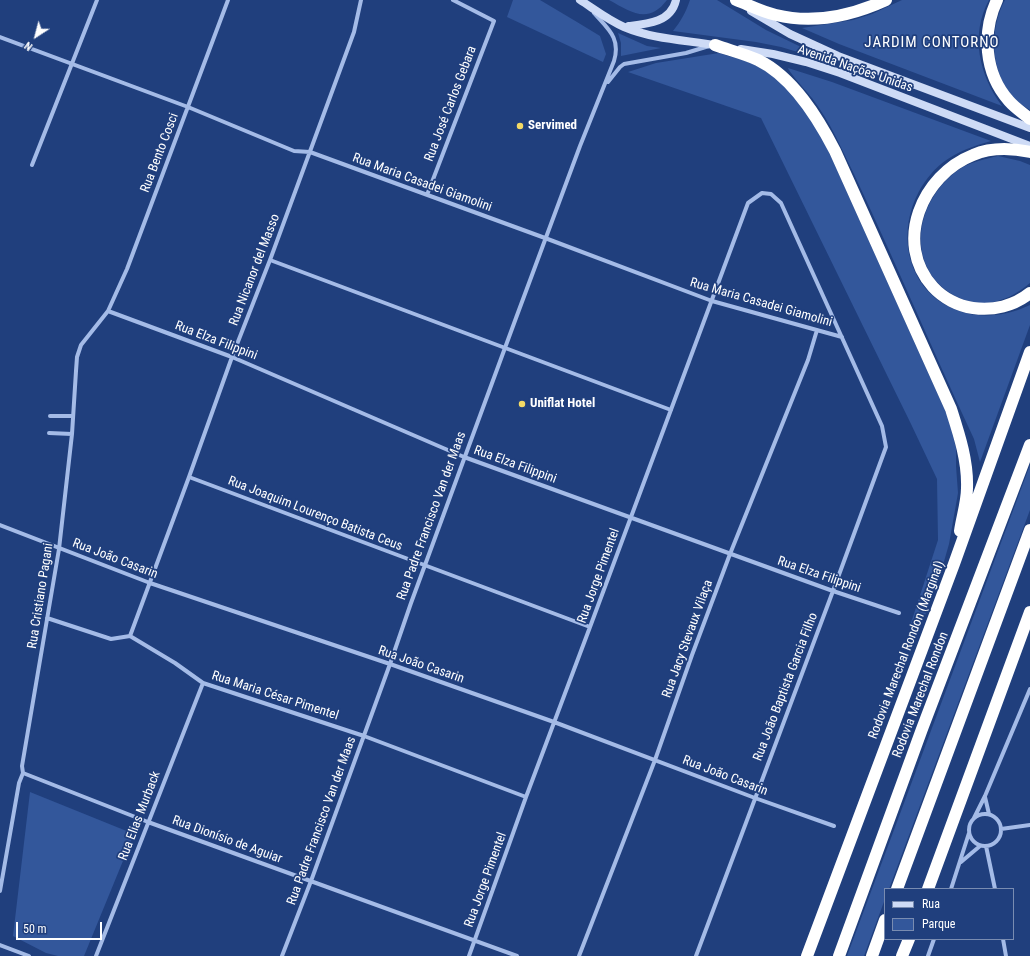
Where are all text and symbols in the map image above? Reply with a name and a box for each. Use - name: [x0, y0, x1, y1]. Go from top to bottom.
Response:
- north arrow: [16, 16, 56, 56]
- district label: JARDIM CONTORNO: [864, 34, 1000, 52]
- text: N: [22, 39, 35, 53]
- street label: Avenida Nações Unidas: [795, 42, 915, 96]
- street label: Rua José Carlos Gebara: [422, 44, 480, 164]
- street label: Rua Bento Cosci: [138, 111, 182, 195]
- place label: Servimed: [528, 118, 577, 134]
- marker: Servimed: [515, 121, 525, 131]
- street label: Rua Maria Casadei Giamolini: [350, 150, 494, 216]
- street label: Rua Nicanor del Masso: [227, 212, 283, 328]
- street label: Rua Maria Casadei Giamolini: [688, 275, 834, 331]
- street label: Rua Elza Filippini: [173, 318, 259, 364]
- place label: Uniflat Hotel: [530, 396, 595, 412]
- marker: Uniflat Hotel: [517, 399, 527, 409]
- street label: Rua Padre Francisco Van der Maas: [394, 430, 470, 602]
- street label: Rua Elza Filippini: [471, 443, 559, 487]
- street label: Rua Joaquim Lourenço Batista Ceus: [226, 473, 404, 555]
- street label: Rua Jorge Pimentel: [575, 526, 623, 626]
- street label: Rua João Casarin: [70, 536, 160, 582]
- street label: Rua Cristiano Pagani: [25, 542, 57, 650]
- street label: Rua Elza Filippini: [775, 553, 863, 597]
- street label: Rodovia Marechal Rondon (Marginal): [866, 559, 948, 741]
- street label: Rua Jacy Stevaux Vilaça: [659, 578, 717, 700]
- street label: Rua João Baptista Garcia Filho: [751, 611, 821, 763]
- street label: Rodovia Marechal Rondon: [890, 630, 952, 760]
- street label: Rua João Casarin: [376, 643, 466, 687]
- street label: Rua Maria César Pimentel: [210, 668, 340, 724]
- street label: Rua Padre Francisco Van der Maas: [284, 735, 360, 907]
- street label: Rua João Casarin: [680, 753, 770, 799]
- street label: Rua Elias Murback: [116, 769, 164, 863]
- street label: Rua Dionísio de Aguiar: [170, 813, 284, 867]
- street label: Rua Jorge Pimentel: [462, 830, 510, 930]
- legend: [884, 888, 1014, 940]
- text: Rua: [922, 897, 940, 911]
- scale bar: [18, 914, 104, 940]
- text: Parque: [922, 917, 955, 931]
- text: 50 m: [23, 922, 47, 936]

